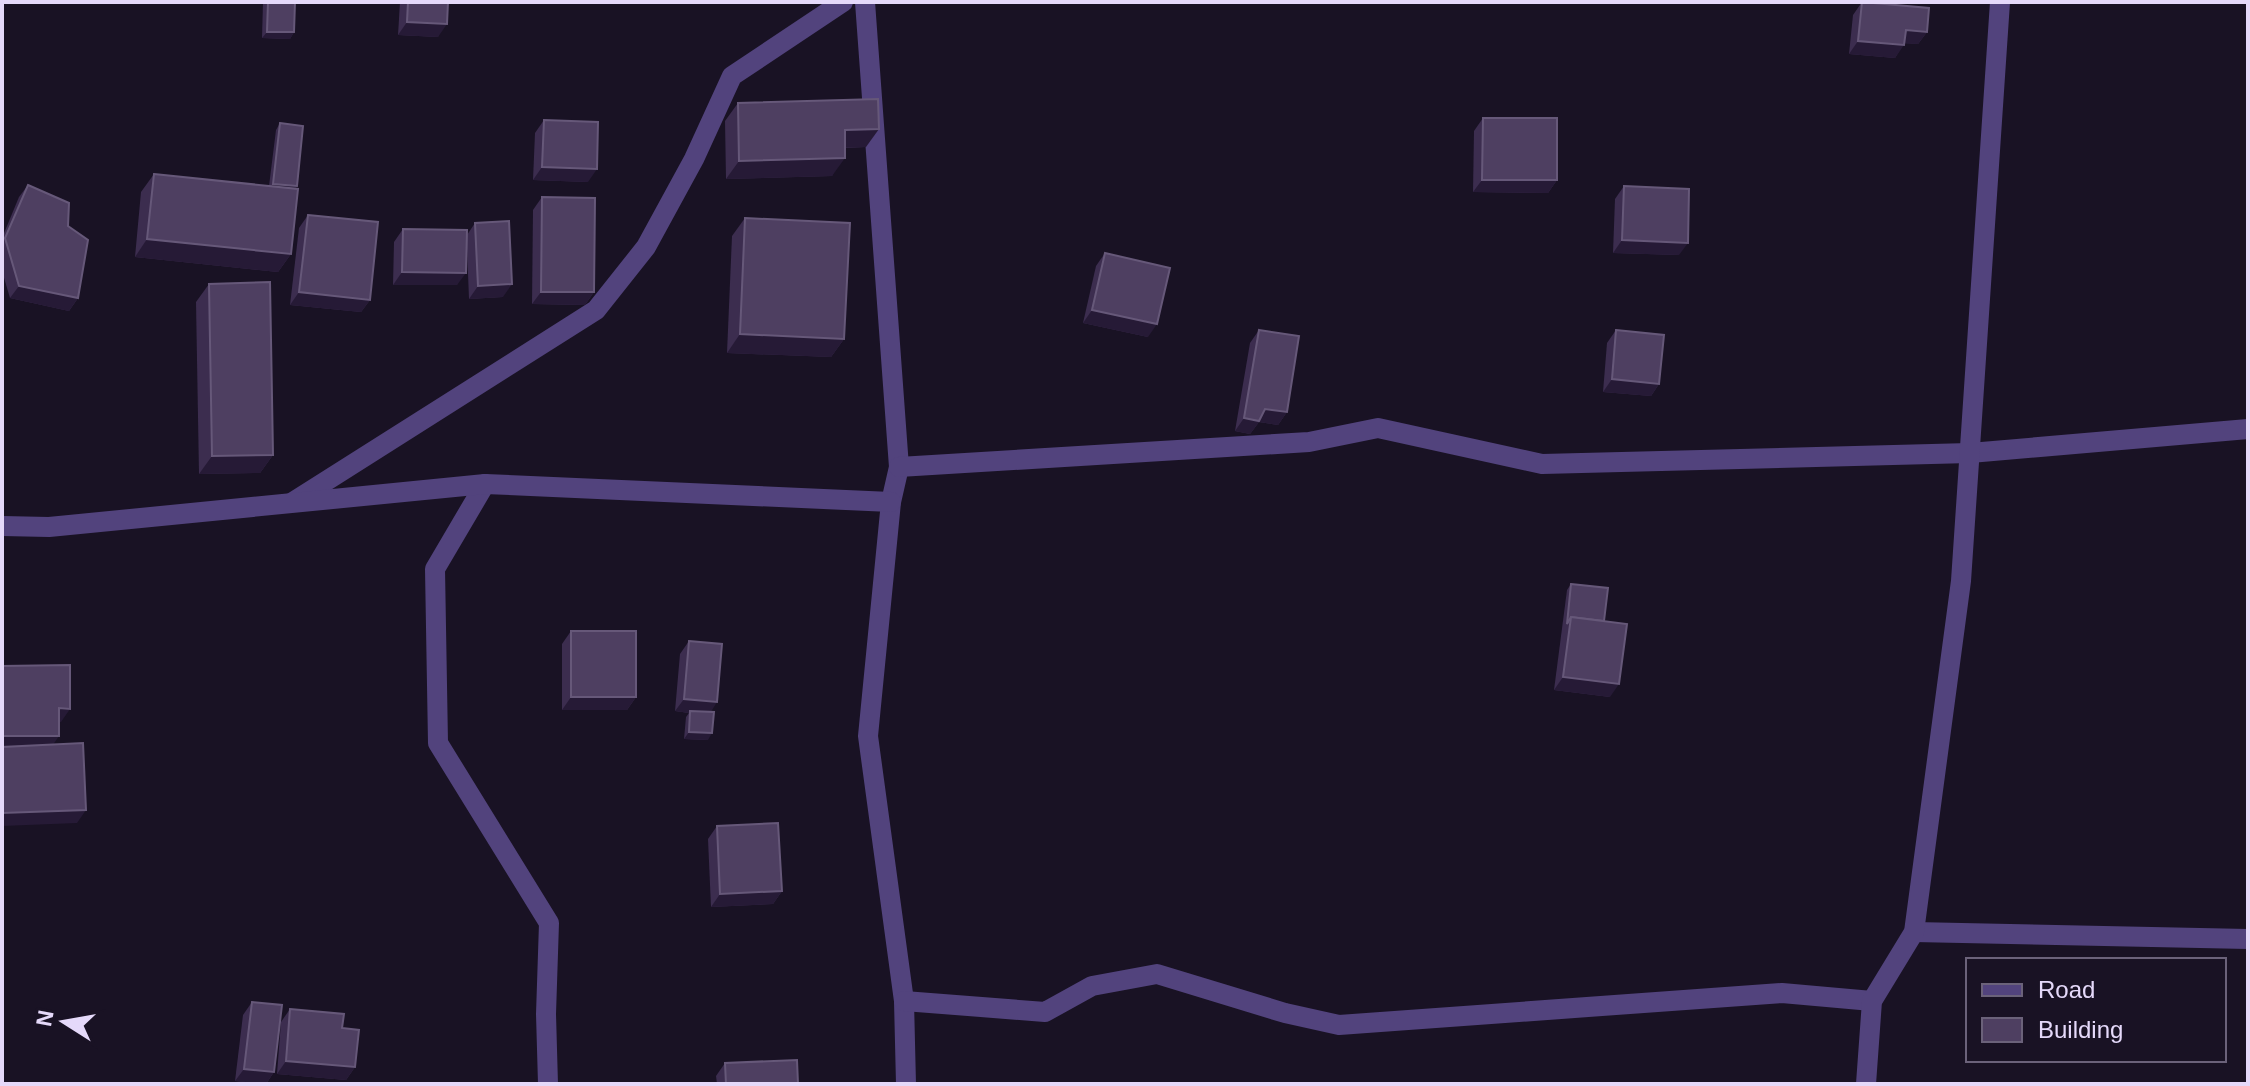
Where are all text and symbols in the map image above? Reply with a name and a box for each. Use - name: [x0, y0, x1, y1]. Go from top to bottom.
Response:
- legend: [1966, 958, 2226, 1062]
- text: Road: [2038, 976, 2095, 1003]
- north arrow: [24, 982, 104, 1062]
- text: N: [31, 1008, 59, 1028]
- text: Building: [2038, 1016, 2123, 1043]

